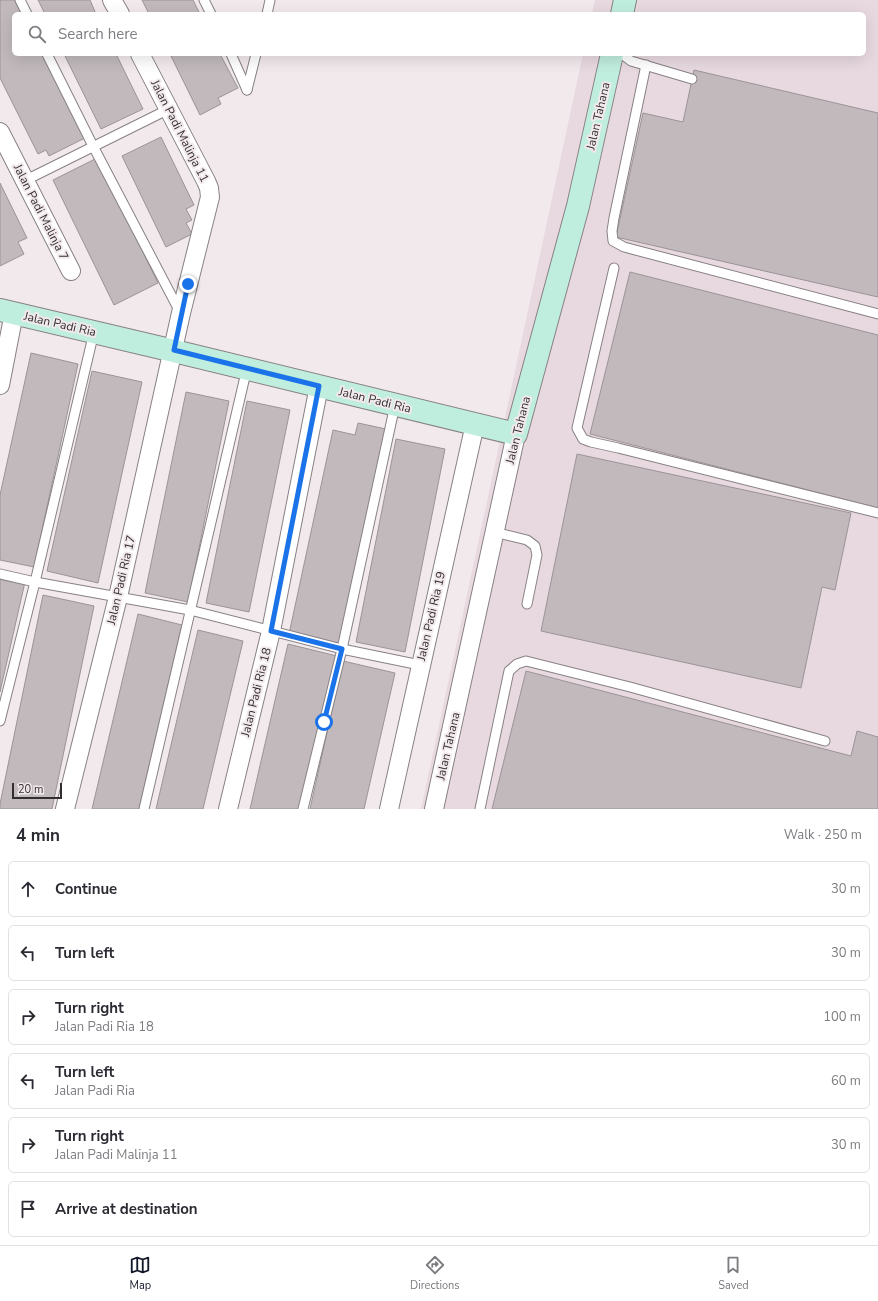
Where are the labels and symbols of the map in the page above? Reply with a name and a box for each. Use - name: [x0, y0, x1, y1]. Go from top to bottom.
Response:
- street label: Jalan Padi Malinja 11: [147, 76, 213, 185]
- street label: Jalan Tahana: [582, 81, 614, 152]
- street label: Jalan Padi Malinja 7: [9, 160, 72, 263]
- route end: [179, 275, 197, 293]
- street label: Jalan Padi Ria: [21, 308, 98, 340]
- street label: Jalan Padi Ria: [336, 383, 413, 417]
- street label: Jalan Tahana: [502, 395, 534, 466]
- street label: Jalan Padi Ria 17: [103, 534, 139, 627]
- street label: Jalan Padi Ria 19: [413, 570, 449, 663]
- street label: Jalan Padi Ria 18: [237, 646, 275, 739]
- street label: Jalan Tahana: [432, 711, 464, 782]
- route start: [315, 713, 333, 731]
- scale bar: [12, 781, 62, 800]

